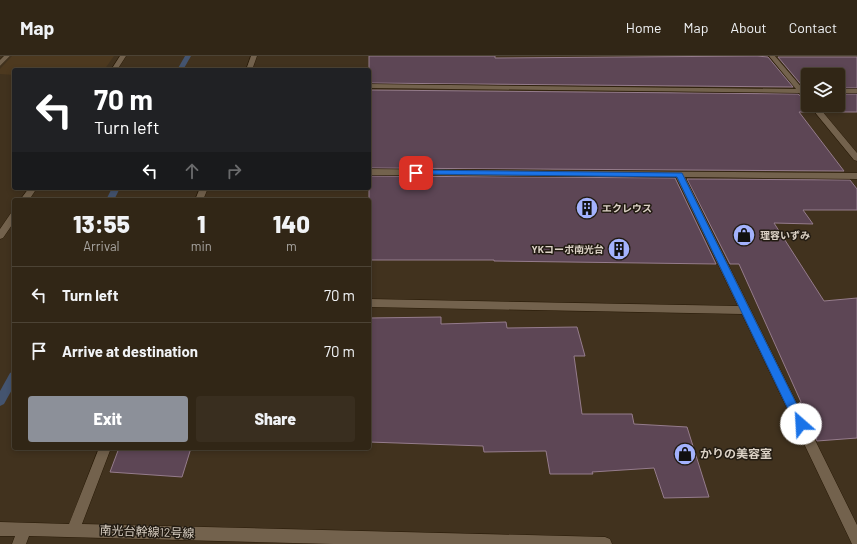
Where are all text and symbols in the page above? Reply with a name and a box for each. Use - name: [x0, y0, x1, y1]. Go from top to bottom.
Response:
- text: Map: [20, 16, 54, 39]
- text: Home: [626, 19, 662, 36]
- text: Map: [684, 19, 708, 36]
- text: About: [730, 19, 767, 36]
- text: Contact: [789, 19, 837, 36]
- map controls: [801, 68, 845, 112]
- button: layers: [801, 68, 845, 112]
- text: 70 m: [94, 82, 153, 116]
- icon: left: [28, 84, 80, 136]
- text: Turn left: [94, 116, 160, 138]
- pin: [399, 156, 433, 190]
- icon: left: [139, 160, 161, 182]
- icon: ahead: [181, 160, 203, 182]
- icon: right: [223, 160, 245, 182]
- icon: arrive: [405, 162, 427, 184]
- building icon: エクレウス: [574, 195, 600, 221]
- place label: エクレウス: [602, 202, 652, 214]
- text: 13:55: [73, 209, 130, 238]
- text: 1: [197, 209, 206, 238]
- text: 140: [273, 209, 310, 238]
- shop icon: 理容いずみ: [731, 222, 757, 248]
- place label: 理容いずみ: [760, 229, 810, 241]
- building icon: YKコーポ南光台: [606, 236, 632, 262]
- text: Arrival: [83, 238, 120, 254]
- text: min: [191, 238, 212, 254]
- text: m: [286, 238, 297, 254]
- place label: YKコーポ南光台: [532, 243, 604, 255]
- icon: left: [28, 284, 50, 306]
- text: Turn left: [62, 286, 118, 304]
- text: 70 m: [324, 286, 355, 304]
- icon: arrive: [28, 340, 50, 362]
- text: Arrive at destination: [62, 342, 198, 360]
- text: 70 m: [324, 342, 355, 360]
- button: Exit: [28, 396, 188, 442]
- button: Share: [196, 396, 355, 442]
- position arrow: [780, 403, 822, 445]
- shop icon: かりの美容室: [672, 441, 698, 467]
- place label: かりの美容室: [700, 446, 772, 460]
- street label: 南光台幹線12号線: [99, 522, 195, 540]

